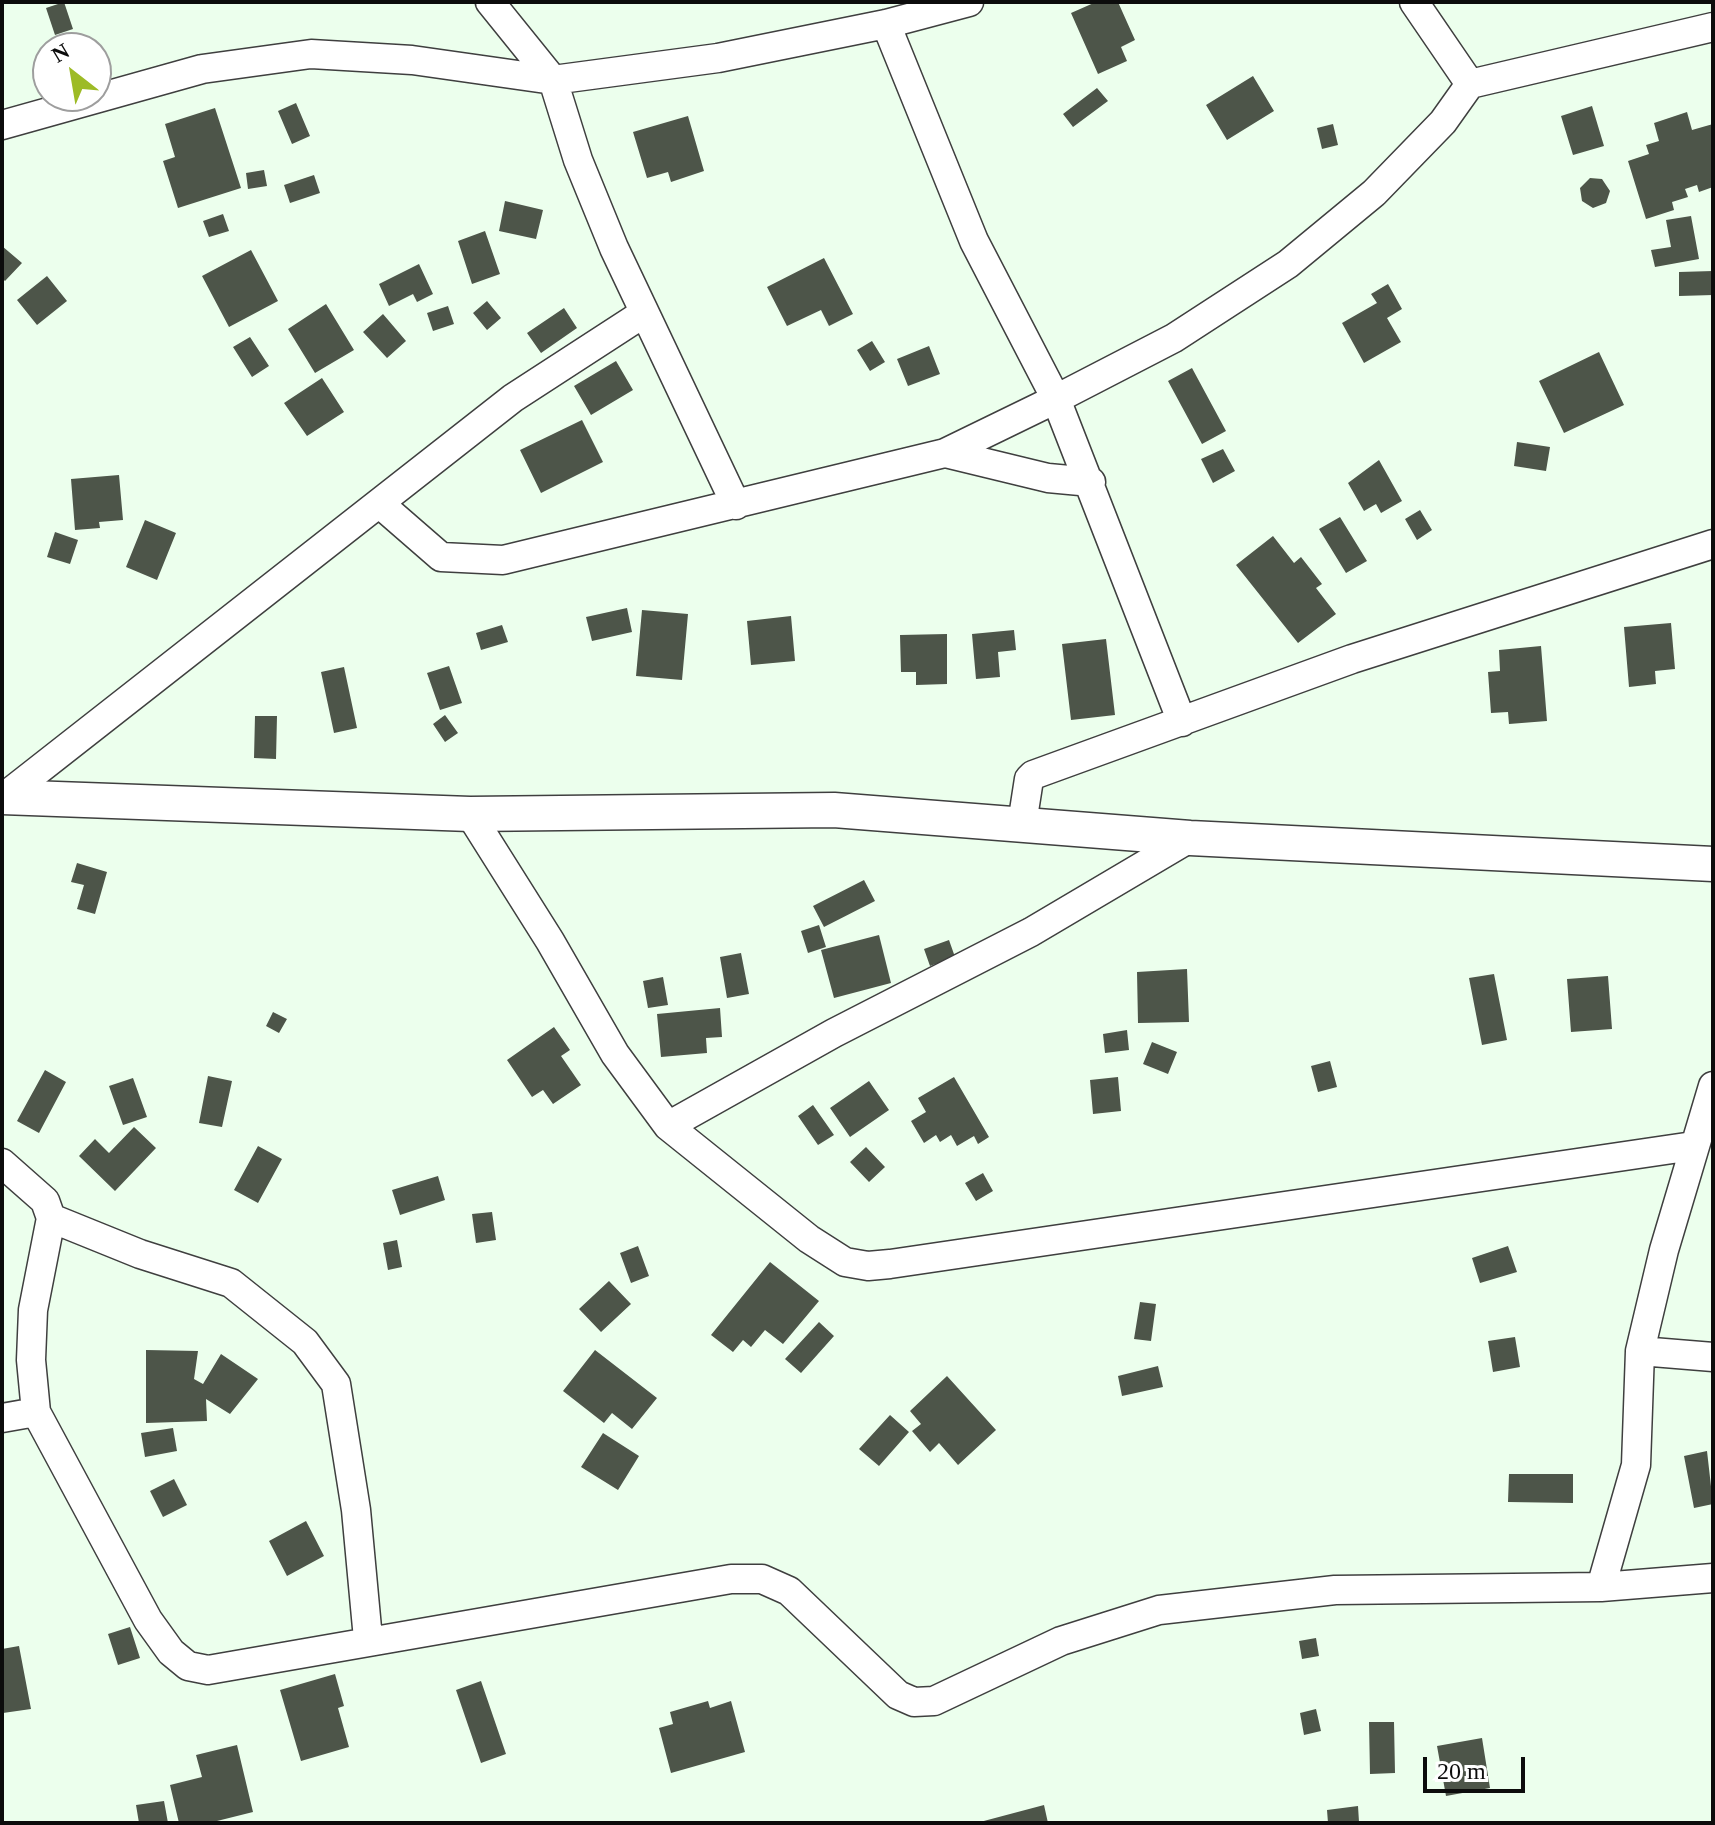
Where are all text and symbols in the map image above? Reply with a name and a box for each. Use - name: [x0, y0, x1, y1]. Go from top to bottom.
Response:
- north arrow: [32, 32, 112, 112]
- text: N: [47, 38, 74, 68]
- scale bar: [1427, 1741, 1529, 1791]
- text: 20 m: [1437, 1758, 1486, 1784]

